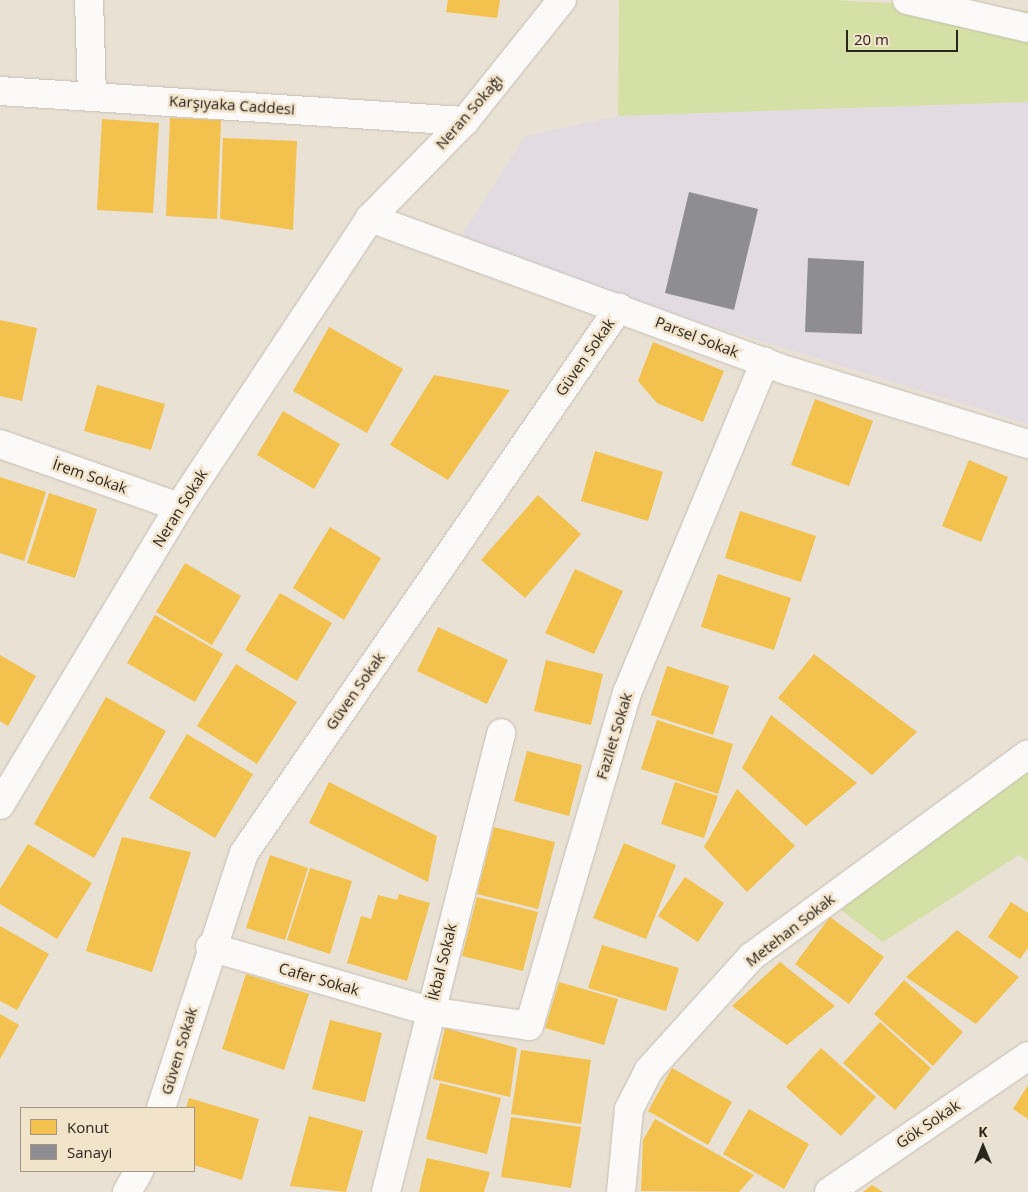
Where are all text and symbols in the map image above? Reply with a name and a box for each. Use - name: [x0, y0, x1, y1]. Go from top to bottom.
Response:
- scale bar: [848, 20, 960, 52]
- text: 20 m: [854, 29, 889, 49]
- street label: Neran Sokağı: [432, 71, 506, 153]
- street label: Karşıyaka Caddesi: [169, 92, 295, 118]
- street label: Parsel Sokak: [653, 313, 741, 361]
- street label: Güven Sokak: [552, 315, 618, 399]
- street label: İrem Sokak: [50, 455, 130, 497]
- street label: Neran Sokak: [149, 466, 211, 550]
- street label: Güven Sokak: [322, 649, 388, 733]
- street label: Fazilet Sokak: [592, 690, 636, 782]
- street label: Metehan Sokak: [742, 890, 838, 970]
- street label: İkbal Sokak: [424, 922, 460, 1002]
- street label: Cafer Sokak: [277, 959, 361, 999]
- street label: Güven Sokak: [157, 1005, 201, 1097]
- street label: Gök Sokak: [893, 1096, 963, 1152]
- legend: [20, 1107, 195, 1172]
- text: Konut: [67, 1117, 109, 1137]
- north arrow: [958, 1122, 1008, 1172]
- text: K: [978, 1122, 988, 1141]
- text: Sanayi: [67, 1142, 112, 1162]

